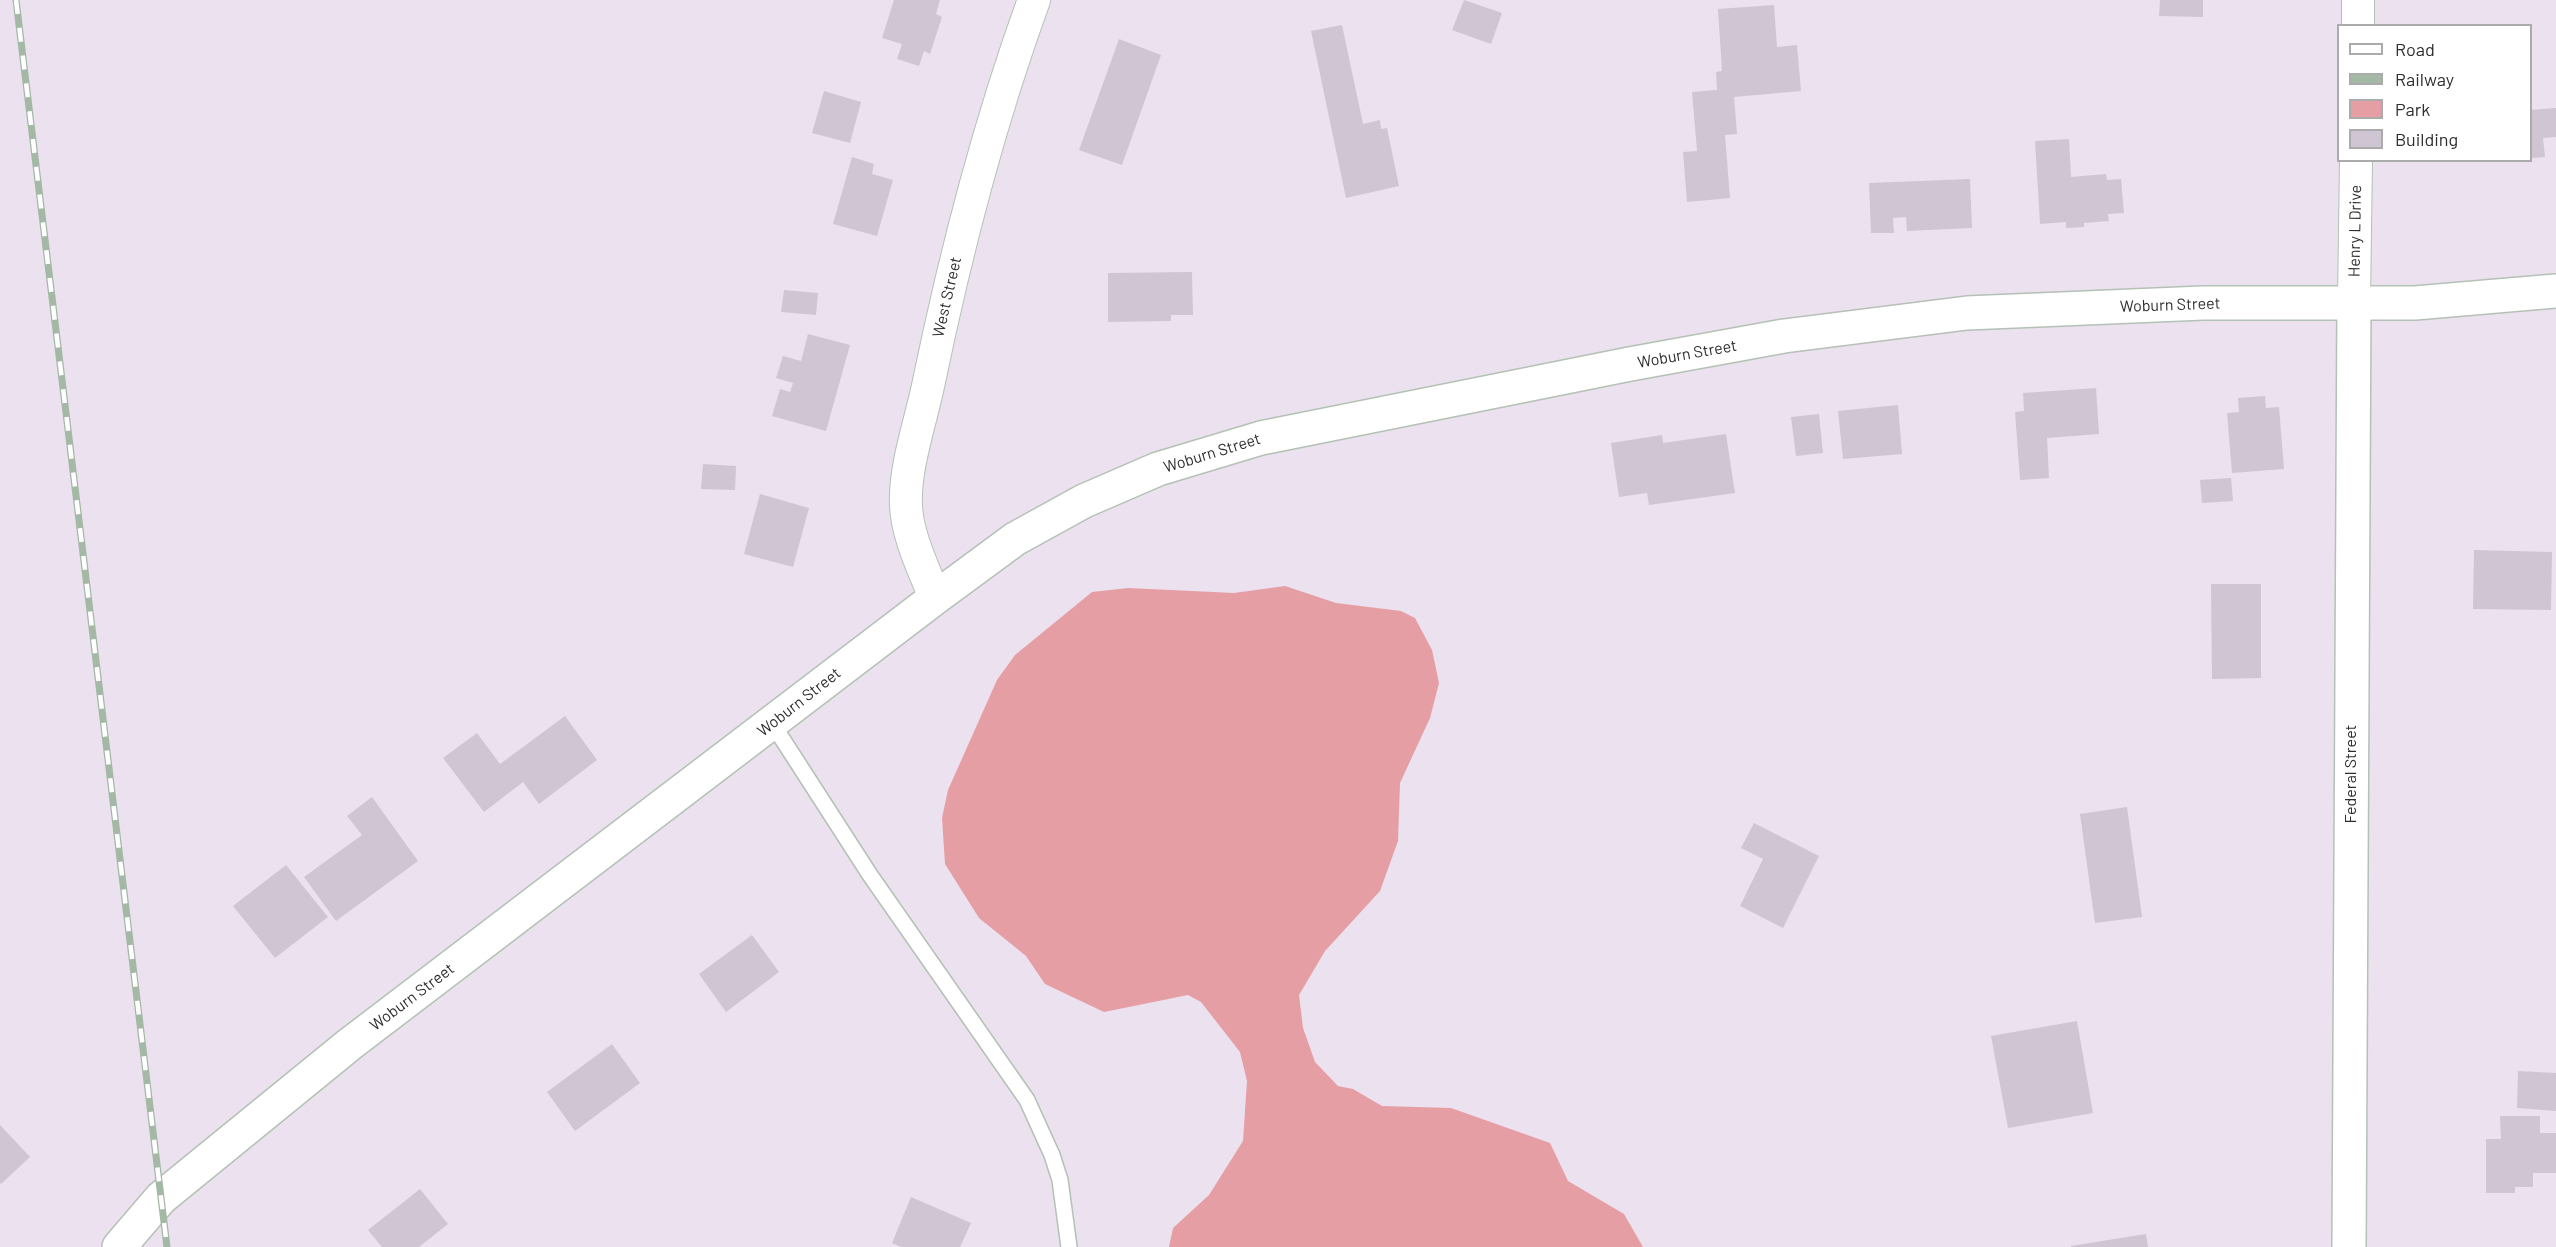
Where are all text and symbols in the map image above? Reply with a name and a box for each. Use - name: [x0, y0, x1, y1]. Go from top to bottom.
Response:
- legend: [2337, 24, 2532, 162]
- text: Road: [2395, 38, 2435, 60]
- text: Railway: [2395, 68, 2454, 90]
- text: Park: [2395, 98, 2430, 120]
- text: Building: [2395, 128, 2458, 150]
- street label: Henry L Drive: [2345, 185, 2365, 277]
- street label: West Street: [928, 255, 966, 339]
- street label: Woburn Street: [2119, 294, 2221, 316]
- street label: Woburn Street: [1636, 336, 1738, 372]
- street label: Woburn Street: [1161, 429, 1263, 477]
- street label: Woburn Street: [753, 663, 845, 741]
- street label: Federal Street: [2341, 725, 2361, 823]
- street label: Woburn Street: [366, 959, 458, 1035]

